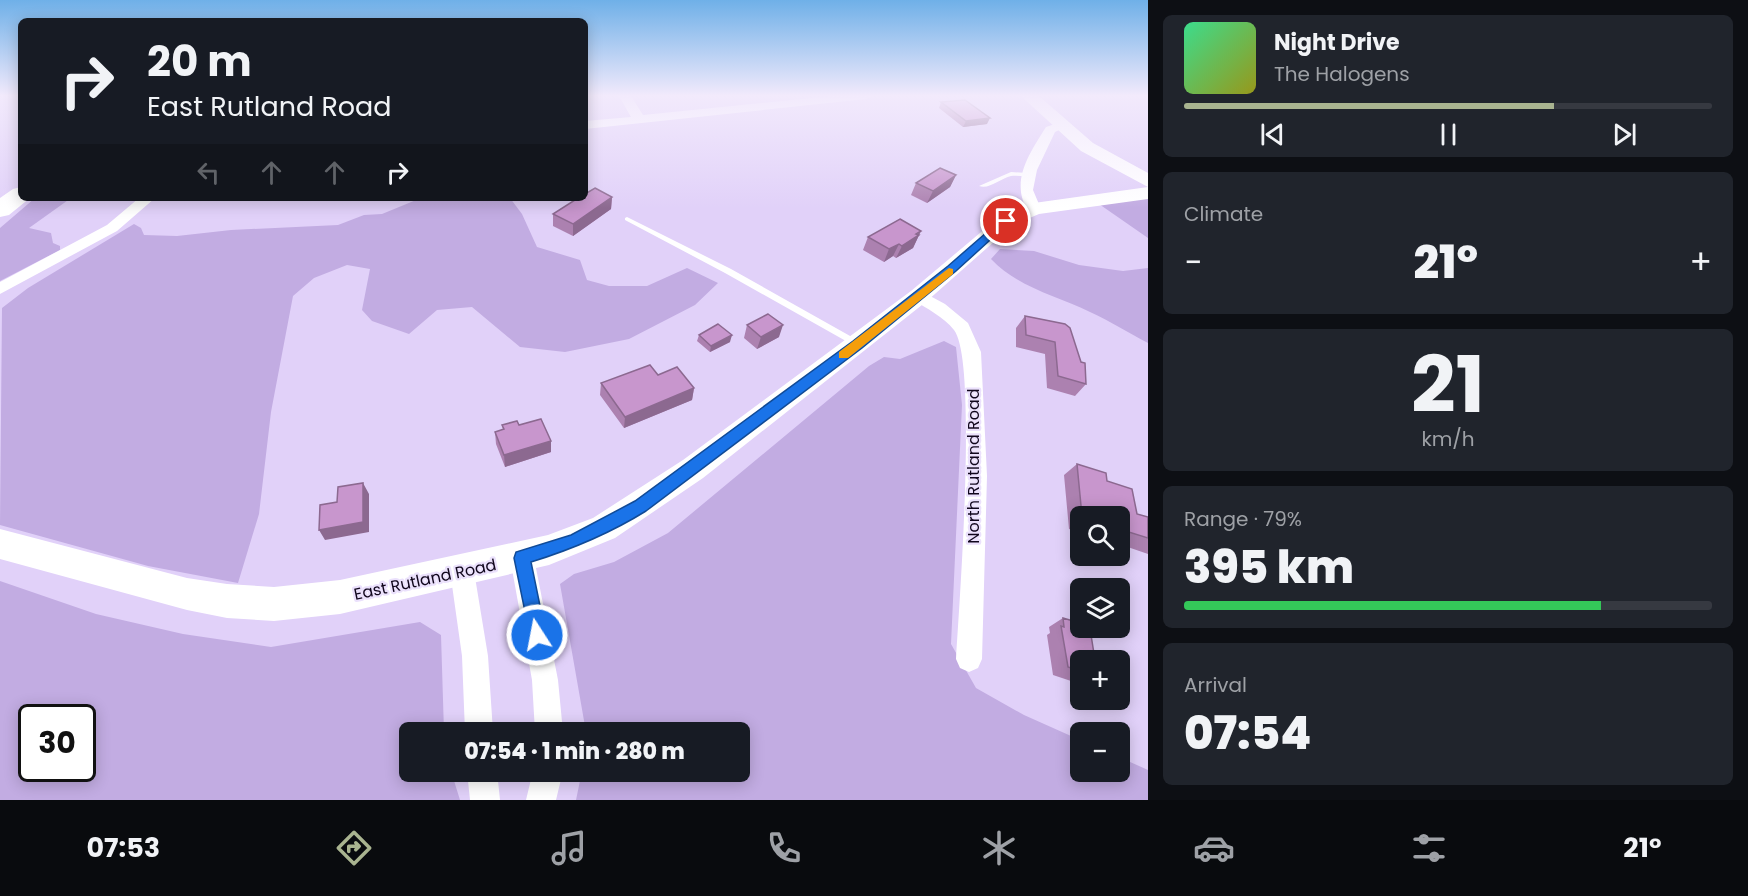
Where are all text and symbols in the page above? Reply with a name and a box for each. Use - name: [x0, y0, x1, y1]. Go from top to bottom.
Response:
- text: Night Drive: [1274, 27, 1400, 58]
- text: 20 m: [147, 32, 252, 91]
- icon: right: [48, 42, 126, 120]
- text: The Halogens: [1274, 60, 1410, 88]
- text: East Rutland Road: [147, 88, 392, 125]
- icon: previous: [1256, 118, 1289, 151]
- icon: pause: [1432, 118, 1465, 151]
- icon: next: [1608, 118, 1641, 151]
- icon: left: [192, 156, 225, 189]
- icon: ahead: [255, 156, 288, 189]
- icon: ahead: [318, 156, 351, 189]
- icon: right: [381, 156, 414, 189]
- pin: [980, 195, 1031, 246]
- text: Climate: [1184, 200, 1263, 228]
- icon: arrive: [989, 204, 1022, 237]
- text: 21°: [1414, 231, 1478, 294]
- text: −: [1184, 239, 1202, 286]
- text: +: [1689, 239, 1712, 286]
- text: 21: [1411, 330, 1485, 439]
- street label: North Rutland Road: [962, 388, 985, 544]
- text: km/h: [1421, 425, 1475, 453]
- text: Range · 79%: [1184, 505, 1302, 533]
- map controls: [1070, 506, 1130, 782]
- button: search: [1070, 506, 1130, 566]
- text: 395 km: [1184, 536, 1354, 599]
- street label: East Rutland Road: [352, 553, 498, 606]
- button: layers: [1070, 578, 1130, 638]
- position arrow: [505, 603, 569, 667]
- button: +: [1070, 650, 1130, 710]
- text: Arrival: [1184, 671, 1247, 699]
- text: 07:54: [1184, 702, 1311, 765]
- speed limit sign: 30: [18, 704, 96, 782]
- button: −: [1070, 722, 1130, 782]
- text: 07:54 · 1 min · 280 m: [464, 736, 685, 767]
- icon: directions: [333, 827, 375, 869]
- icon: music: [548, 827, 590, 869]
- icon: phone: [763, 827, 805, 869]
- icon: climate: [978, 827, 1020, 869]
- icon: car: [1193, 827, 1235, 869]
- icon: filters: [1408, 827, 1450, 869]
- text: 07:53: [87, 829, 160, 866]
- text: 21°: [1623, 829, 1661, 866]

